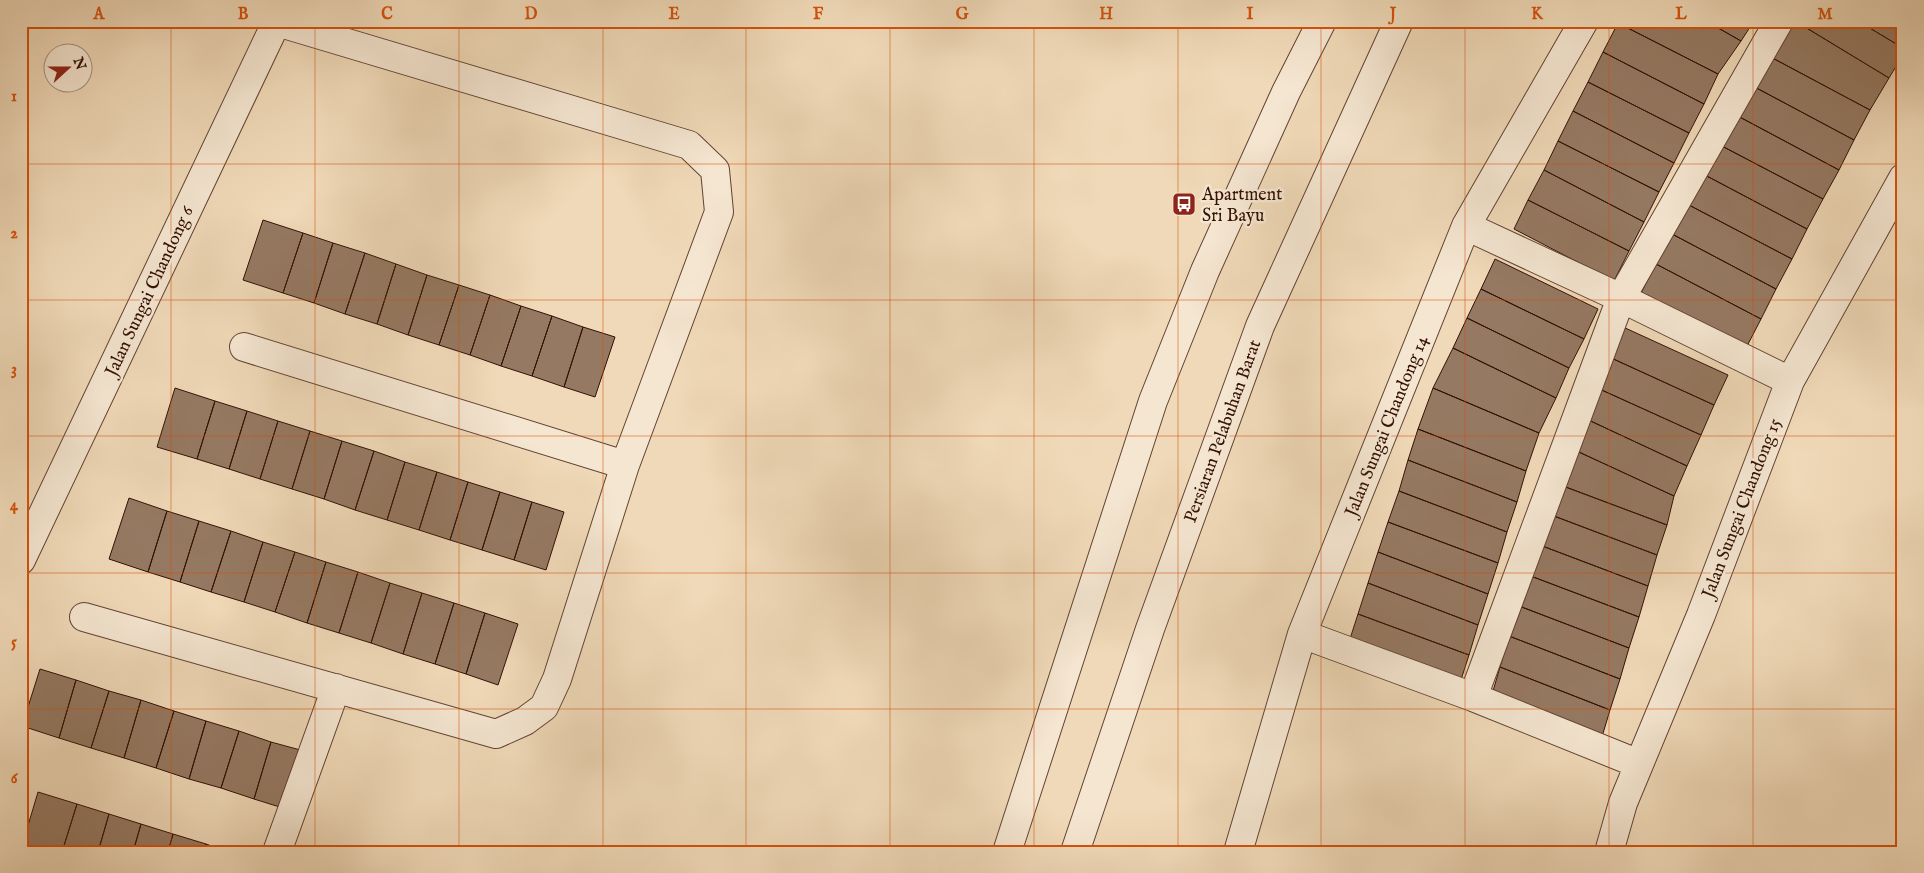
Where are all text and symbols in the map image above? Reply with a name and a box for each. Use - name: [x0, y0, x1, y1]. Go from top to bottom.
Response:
- text: A: [93, 5, 106, 25]
- text: B: [238, 5, 249, 25]
- text: C: [381, 5, 393, 25]
- text: D: [525, 5, 538, 25]
- text: E: [668, 5, 680, 25]
- text: F: [813, 5, 824, 25]
- text: G: [956, 5, 969, 25]
- text: H: [1099, 5, 1113, 25]
- text: I: [1247, 5, 1254, 25]
- text: J: [1388, 5, 1397, 25]
- text: K: [1531, 5, 1544, 25]
- text: L: [1675, 5, 1687, 25]
- text: M: [1817, 5, 1833, 25]
- north arrow: [42, 42, 92, 92]
- text: N: [68, 54, 90, 73]
- text: 1: [11, 87, 17, 107]
- place label: Apartment Sri Bayu: [1201, 184, 1282, 228]
- bus stop icon: Apartment Sri Bayu: [1171, 191, 1197, 217]
- street label: Jalan Sungai Chandong 6: [100, 202, 200, 382]
- text: 2: [10, 224, 18, 244]
- street label: Jalan Sungai Chandong 14: [1340, 333, 1434, 522]
- street label: Persiaran Pelabuhan Barat: [1180, 337, 1267, 526]
- text: 3: [11, 360, 17, 380]
- street label: Jalan Sungai Chandong 15: [1697, 415, 1788, 604]
- text: 4: [10, 496, 19, 516]
- text: 5: [11, 633, 17, 653]
- text: 6: [11, 769, 19, 789]

